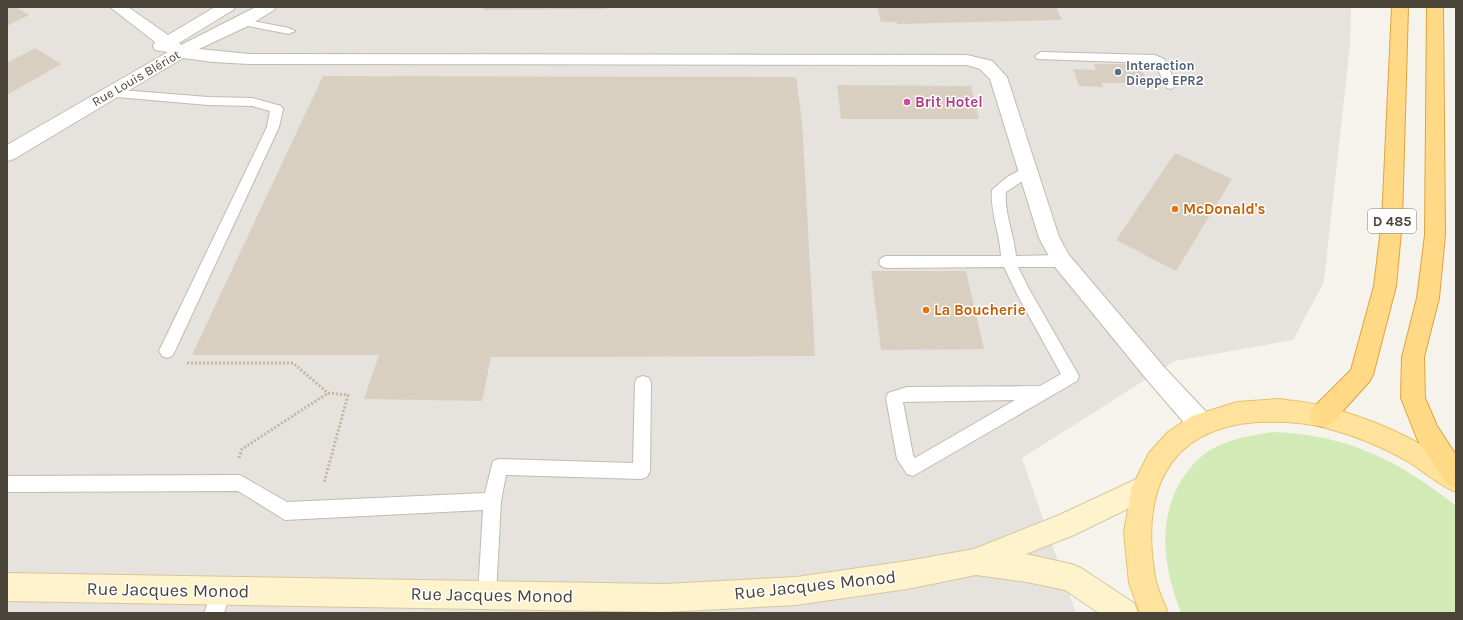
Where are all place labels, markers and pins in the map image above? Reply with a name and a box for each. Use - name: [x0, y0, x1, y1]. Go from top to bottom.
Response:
- place label: Interaction Dieppe EPR2: [1126, 58, 1204, 88]
- marker: Interaction Dieppe EPR2: [1113, 67, 1123, 77]
- place label: Brit Hotel: [915, 93, 983, 111]
- marker: Brit Hotel: [902, 97, 912, 107]
- place label: McDonald's: [1183, 200, 1265, 218]
- marker: McDonald's: [1170, 204, 1180, 214]
- place label: La Boucherie: [934, 301, 1026, 319]
- marker: La Boucherie: [921, 305, 931, 315]

